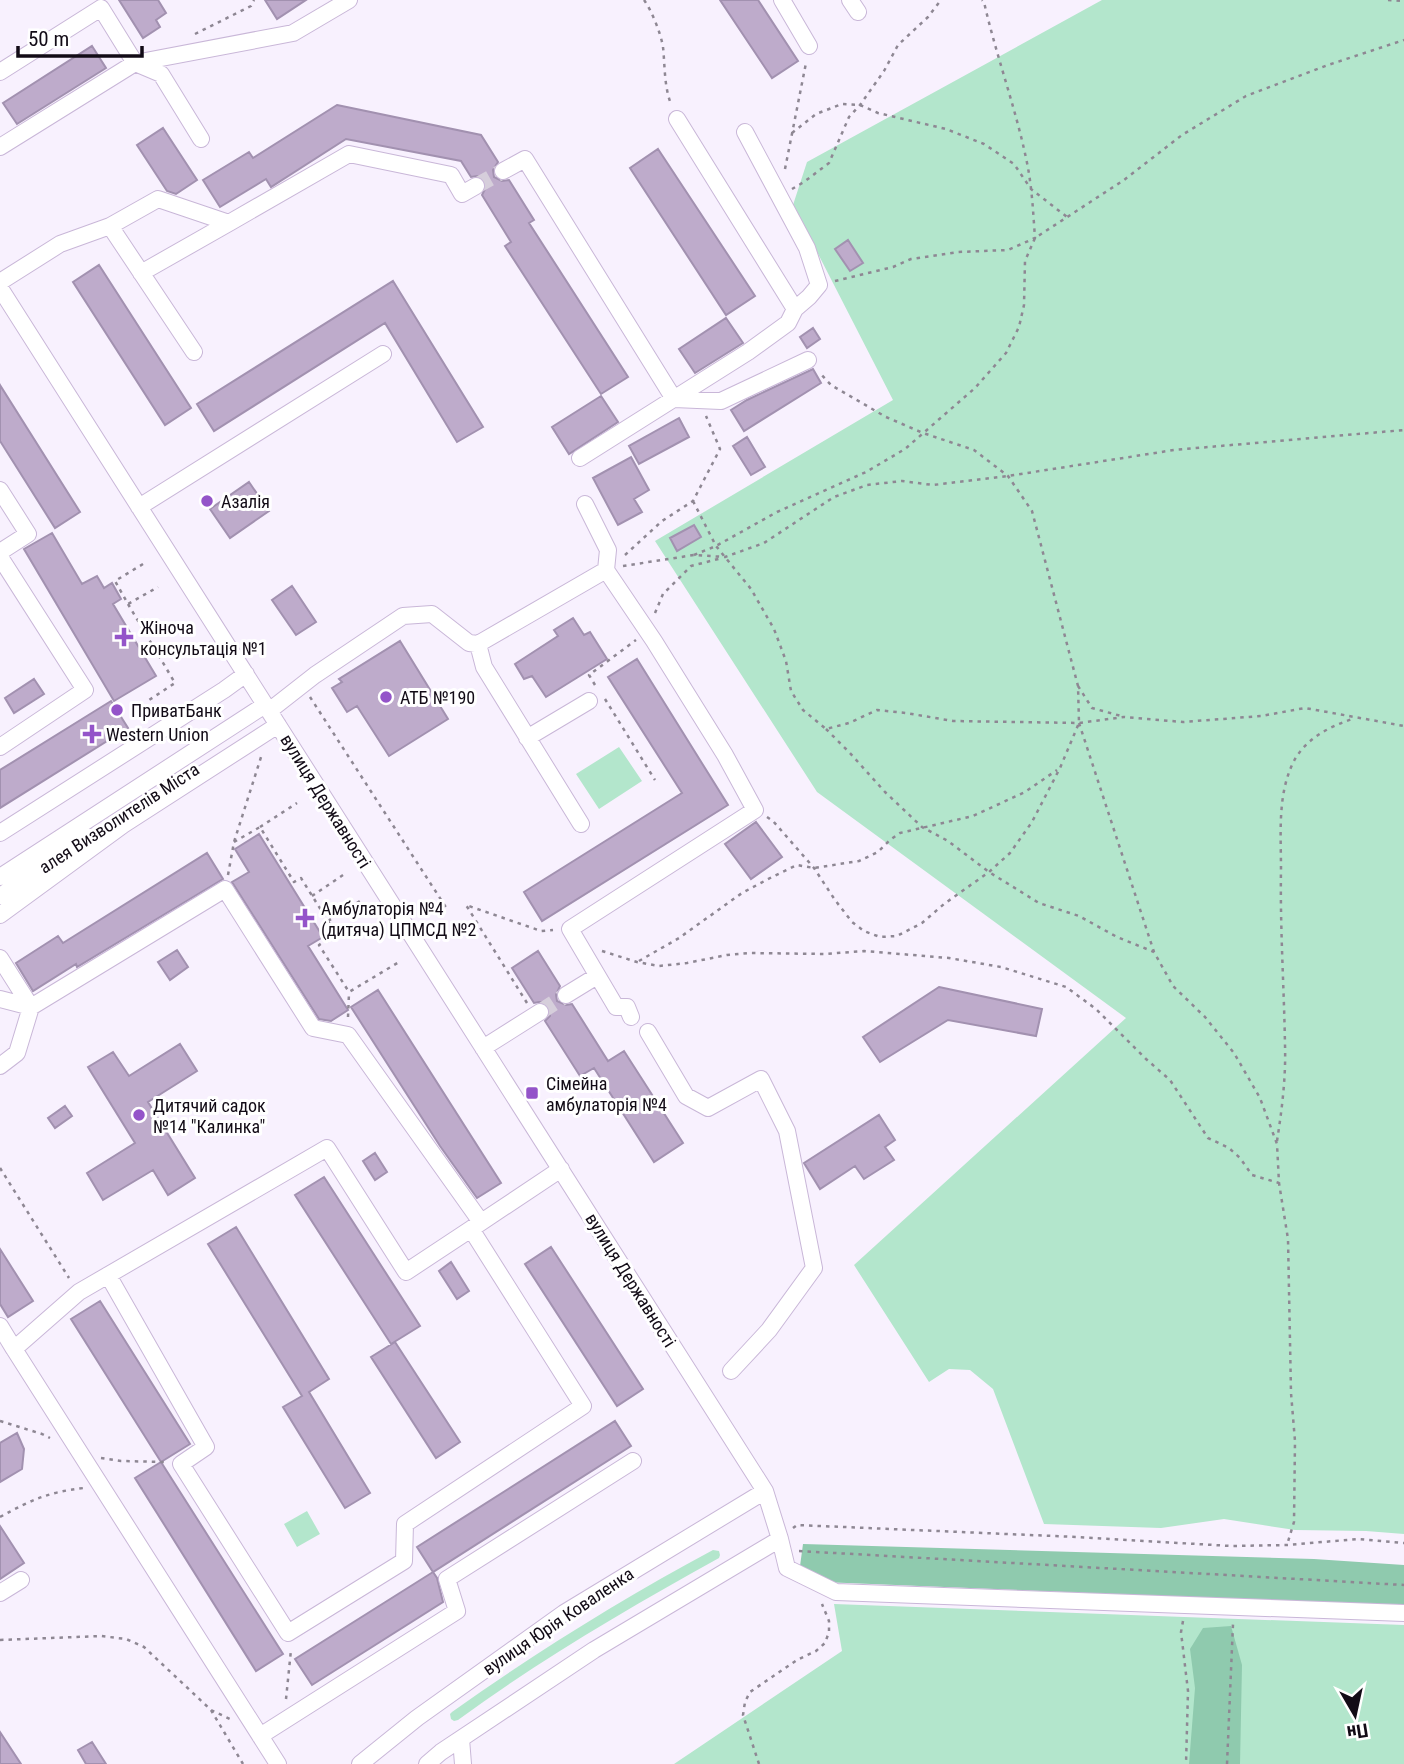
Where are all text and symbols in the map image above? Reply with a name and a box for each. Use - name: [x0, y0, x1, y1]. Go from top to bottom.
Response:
- scale bar: [18, 14, 142, 58]
- text: 50 m: [28, 27, 69, 51]
- place label: Азалія: [221, 491, 270, 512]
- marker: Азалія: [199, 493, 215, 509]
- place label: Жіноча консультація №1: [140, 617, 267, 659]
- marker: Жіноча консультація №1: [114, 627, 134, 647]
- place label: АТБ №190: [400, 687, 475, 708]
- marker: АТБ №190: [378, 689, 394, 705]
- place label: ПриватБанк: [131, 700, 222, 721]
- marker: ПриватБанк: [109, 702, 125, 718]
- place label: Western Union: [106, 724, 209, 745]
- marker: Western Union: [84, 726, 100, 742]
- street label: вулиця Державності: [276, 730, 376, 872]
- street label: алея Визволителів Міста: [35, 758, 203, 878]
- place label: Амбулаторія №4 (дитяча) ЦПМСД №2: [321, 898, 476, 941]
- marker: Амбулаторія №4 (дитяча) ЦПМСД №2: [295, 908, 315, 928]
- place label: Сімейна амбулаторія №4: [546, 1073, 667, 1115]
- marker: Сімейна амбулаторія №4: [524, 1085, 540, 1101]
- place label: Дитячий садок №14 "Калинка": [153, 1095, 266, 1137]
- marker: Дитячий садок №14 "Калинка": [131, 1107, 147, 1123]
- street label: вулиця Державності: [581, 1209, 681, 1351]
- street label: вулиця Юрія Коваленка: [479, 1563, 637, 1679]
- north arrow: [1320, 1680, 1390, 1750]
- text: Пн: [1345, 1718, 1370, 1744]

